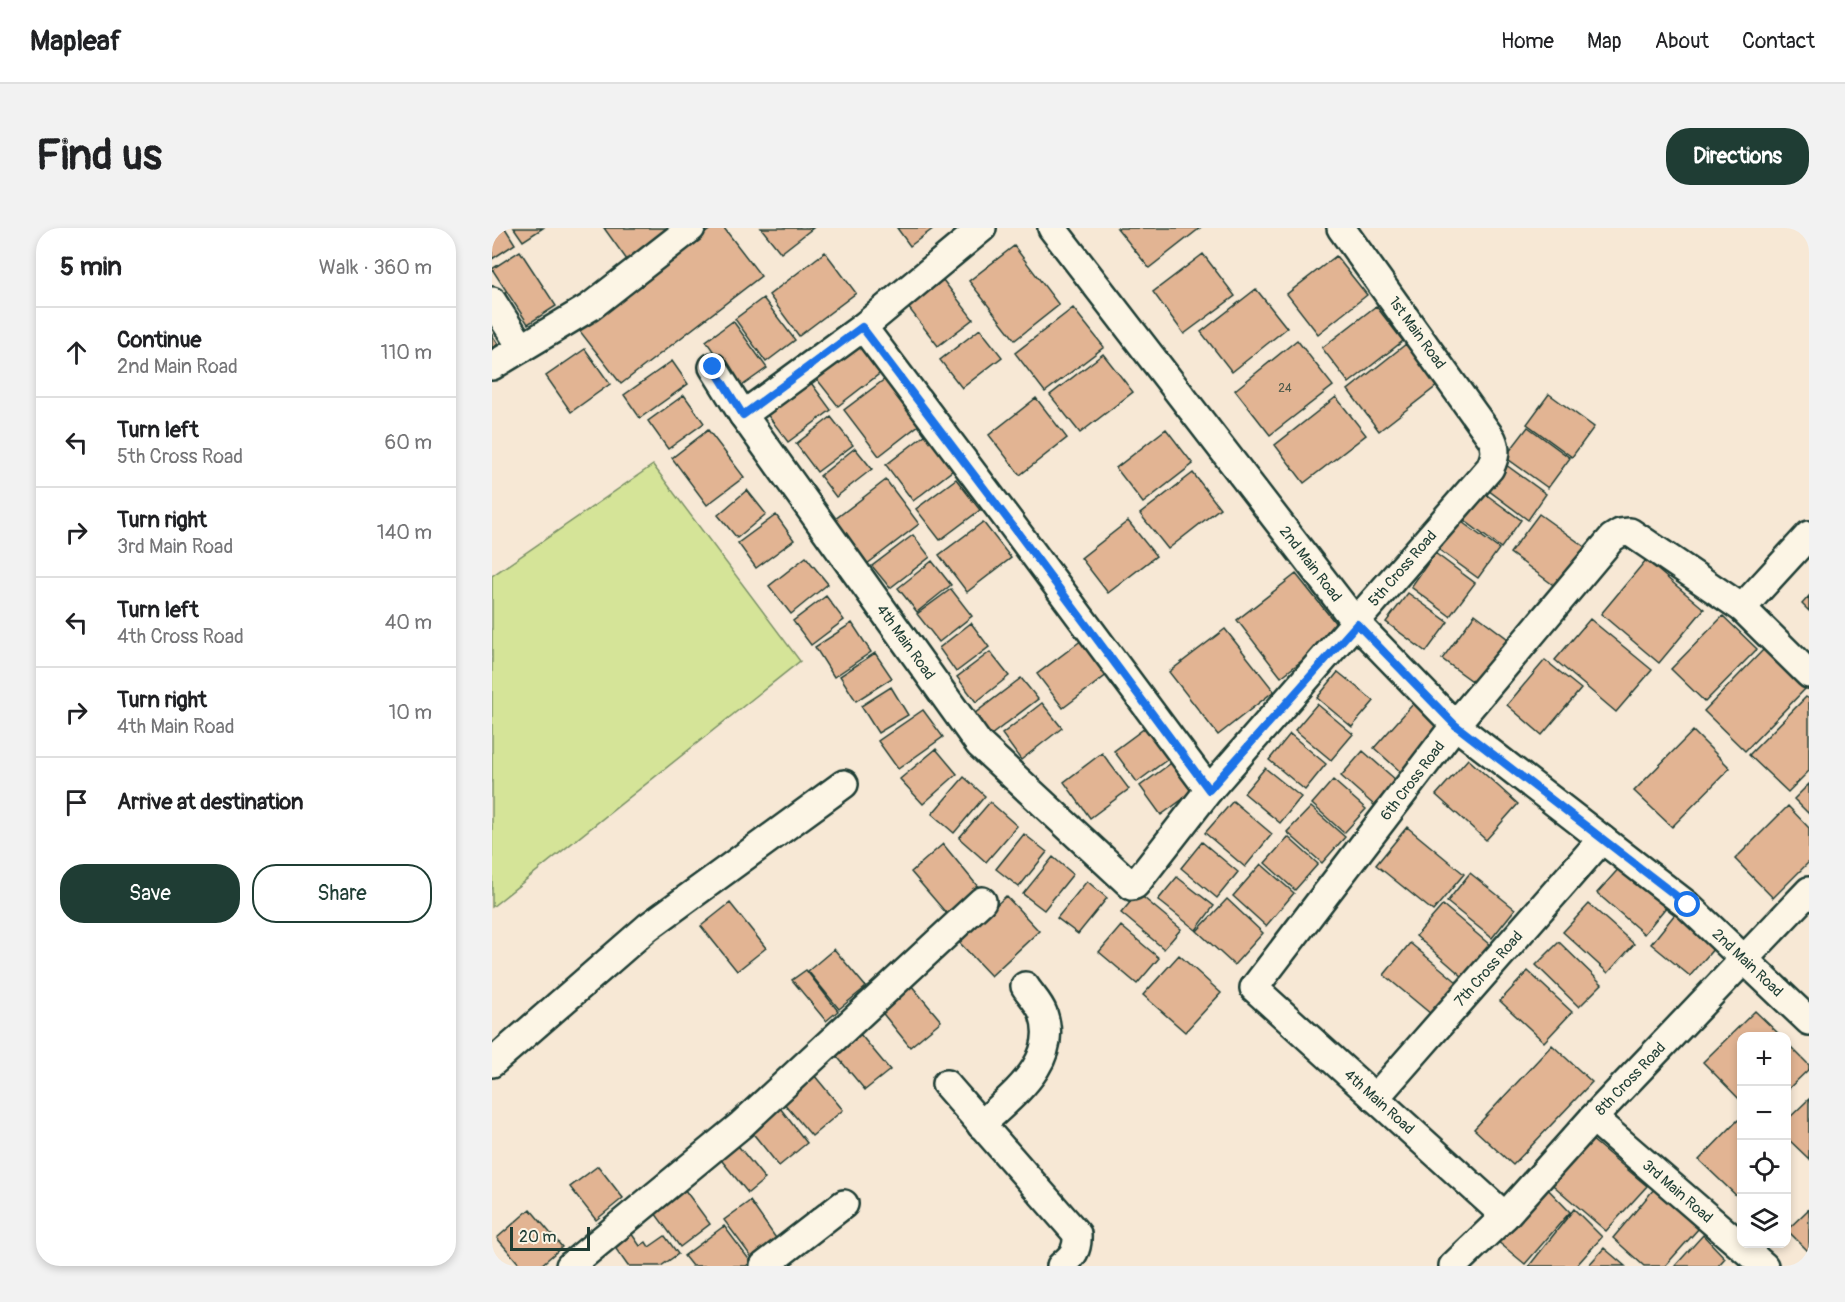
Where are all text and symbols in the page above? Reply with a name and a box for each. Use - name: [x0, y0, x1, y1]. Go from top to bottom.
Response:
- text: Mapleaf: [30, 24, 121, 59]
- text: Home: [1501, 28, 1554, 55]
- text: Map: [1587, 28, 1622, 55]
- text: About: [1655, 28, 1709, 55]
- text: Contact: [1742, 28, 1815, 55]
- button: Directions: [1666, 128, 1809, 185]
- text: Find us: [36, 130, 162, 182]
- text: 5 min: [60, 251, 122, 283]
- text: Walk · 360 m: [319, 255, 432, 280]
- street label: 1st Main Road: [1384, 293, 1450, 373]
- text: Continue: [117, 326, 201, 354]
- icon: ahead: [60, 336, 93, 369]
- text: 110 m: [381, 340, 432, 365]
- route end: [699, 353, 725, 379]
- text: 2nd Main Road: [117, 354, 238, 379]
- house number: 24: [1278, 381, 1292, 396]
- text: Turn left: [117, 416, 199, 444]
- icon: left: [60, 426, 93, 459]
- text: 60 m: [385, 430, 432, 455]
- text: 5th Cross Road: [117, 444, 243, 469]
- text: Turn right: [117, 506, 207, 534]
- icon: right: [60, 516, 93, 549]
- text: 140 m: [377, 520, 432, 545]
- street label: 2nd Main Road: [1276, 522, 1346, 606]
- street label: 5th Cross Road: [1364, 526, 1441, 610]
- text: 3rd Main Road: [117, 534, 233, 559]
- text: Turn left: [117, 596, 199, 624]
- street label: 4th Main Road: [872, 601, 939, 683]
- icon: left: [60, 606, 93, 639]
- text: 40 m: [385, 610, 432, 635]
- text: 4th Cross Road: [117, 624, 244, 649]
- text: Turn right: [117, 686, 207, 714]
- icon: right: [60, 696, 93, 729]
- text: 10 m: [388, 700, 432, 725]
- text: 4th Main Road: [117, 714, 235, 739]
- street label: 6th Cross Road: [1376, 737, 1449, 824]
- icon: arrive: [60, 786, 93, 819]
- text: Arrive at destination: [117, 788, 303, 816]
- button: Save: [60, 864, 240, 923]
- button: Share: [252, 864, 432, 923]
- route start: [1674, 891, 1700, 917]
- street label: 2nd Main Road: [1708, 925, 1787, 1001]
- street label: 7th Cross Road: [1450, 927, 1527, 1010]
- map controls: [1737, 1032, 1791, 1248]
- button: +: [1737, 1032, 1791, 1086]
- street label: 8th Cross Road: [1591, 1038, 1670, 1119]
- street label: 4th Main Road: [1340, 1065, 1418, 1139]
- button: −: [1737, 1086, 1791, 1140]
- button: locate: [1737, 1140, 1791, 1194]
- street label: 3rd Main Road: [1638, 1156, 1717, 1227]
- button: layers: [1737, 1194, 1791, 1248]
- scale bar: [510, 1224, 590, 1252]
- text: 20 m: [519, 1227, 557, 1247]

